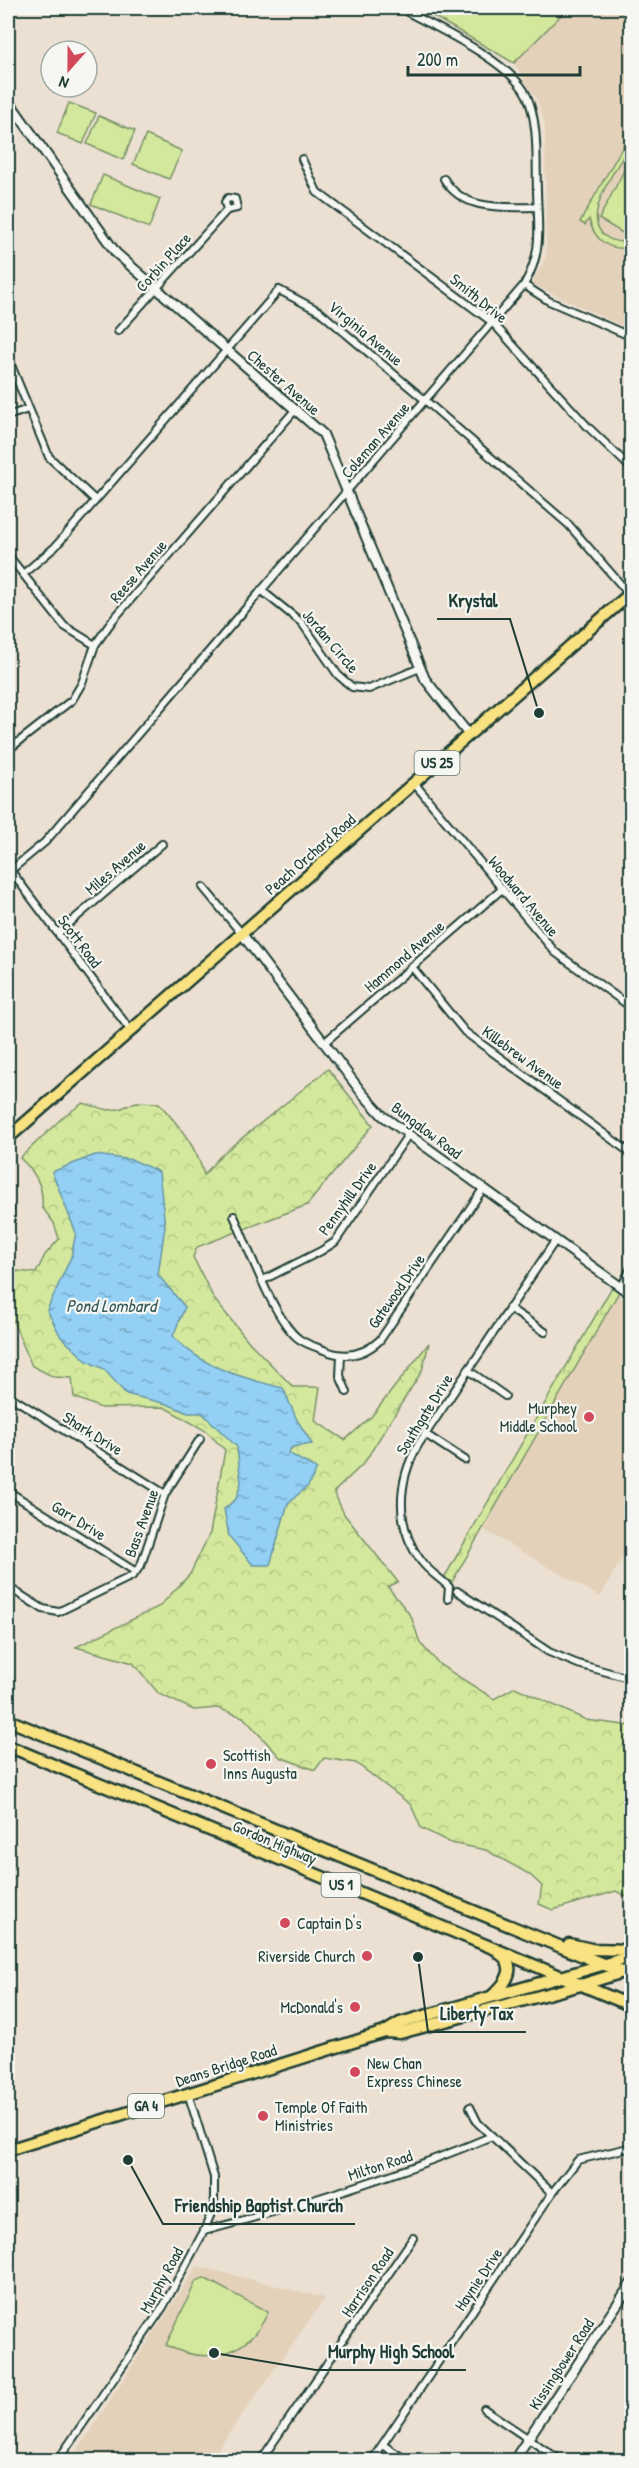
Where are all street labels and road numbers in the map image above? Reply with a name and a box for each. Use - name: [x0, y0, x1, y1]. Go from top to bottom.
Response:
- street label: Corbin Place: [130, 227, 196, 297]
- street label: Smith Drive: [446, 268, 513, 328]
- street label: Virginia Avenue: [324, 295, 408, 371]
- street label: Chester Avenue: [243, 344, 326, 420]
- street label: Coleman Avenue: [336, 397, 415, 483]
- street label: Reese Avenue: [105, 534, 172, 607]
- street label: Jordan Circle: [298, 604, 365, 678]
- road number: US 25: [414, 751, 460, 775]
- street label: Peach Orchard Road: [260, 808, 360, 900]
- street label: Miles Avenue: [80, 834, 151, 900]
- street label: Woodward Avenue: [484, 851, 565, 942]
- street label: Scott Road: [53, 910, 107, 972]
- street label: Hammond Avenue: [359, 915, 449, 997]
- street label: Killebrew Avenue: [478, 1020, 569, 1094]
- street label: Bungalow Road: [387, 1096, 467, 1164]
- street label: Pennyhill Drive: [313, 1156, 382, 1239]
- street label: Gatewood Drive: [362, 1249, 430, 1333]
- street label: Southgate Drive: [390, 1369, 458, 1459]
- street label: Shark Drive: [59, 1406, 128, 1460]
- street label: Bass Avenue: [119, 1485, 164, 1560]
- street label: Garr Drive: [48, 1495, 111, 1546]
- street label: Gordon Highway: [230, 1814, 321, 1870]
- road number: US 1: [322, 1873, 360, 1897]
- street label: Deans Bridge Road: [173, 2038, 279, 2092]
- road number: GA 4: [128, 2094, 164, 2118]
- street label: Milton Road: [345, 2144, 415, 2186]
- street label: Murphy Road: [134, 2243, 188, 2317]
- street label: Harrison Road: [336, 2243, 398, 2321]
- street label: Haynie Drive: [449, 2243, 507, 2315]
- street label: Kissingbower Road: [523, 2314, 599, 2414]

